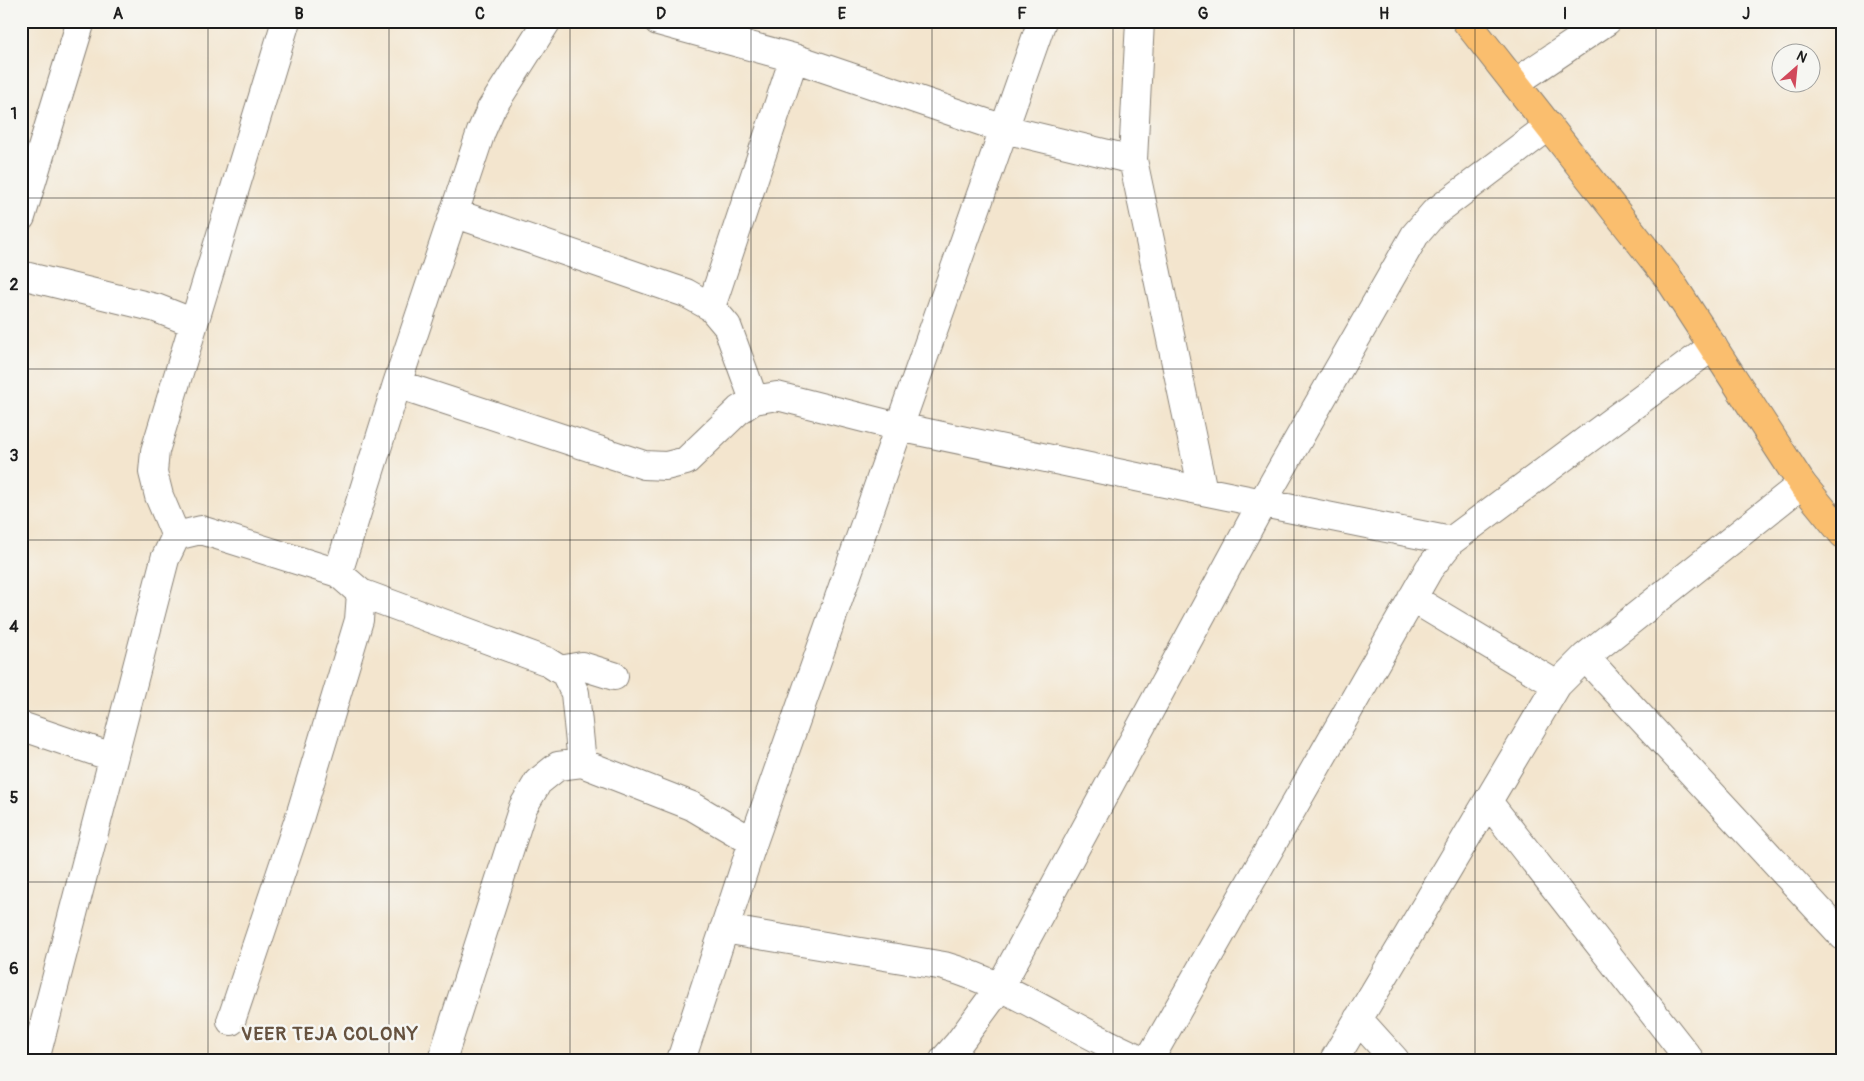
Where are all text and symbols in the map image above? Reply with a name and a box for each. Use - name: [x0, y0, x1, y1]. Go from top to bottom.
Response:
- text: A: [113, 4, 124, 24]
- text: B: [294, 4, 304, 24]
- text: C: [475, 4, 485, 24]
- text: D: [656, 4, 666, 24]
- text: E: [838, 4, 847, 24]
- text: F: [1017, 4, 1027, 24]
- text: G: [1198, 4, 1209, 24]
- text: H: [1379, 4, 1389, 24]
- text: I: [1563, 4, 1567, 24]
- text: J: [1742, 4, 1750, 24]
- north arrow: [1772, 42, 1822, 92]
- text: N: [1794, 47, 1810, 67]
- text: 1: [11, 104, 17, 124]
- text: 2: [10, 275, 19, 295]
- text: 3: [10, 446, 19, 466]
- text: 4: [9, 617, 19, 637]
- text: 5: [10, 788, 19, 808]
- text: 6: [9, 959, 19, 979]
- district label: VEER TEJA COLONY: [241, 1022, 419, 1046]

